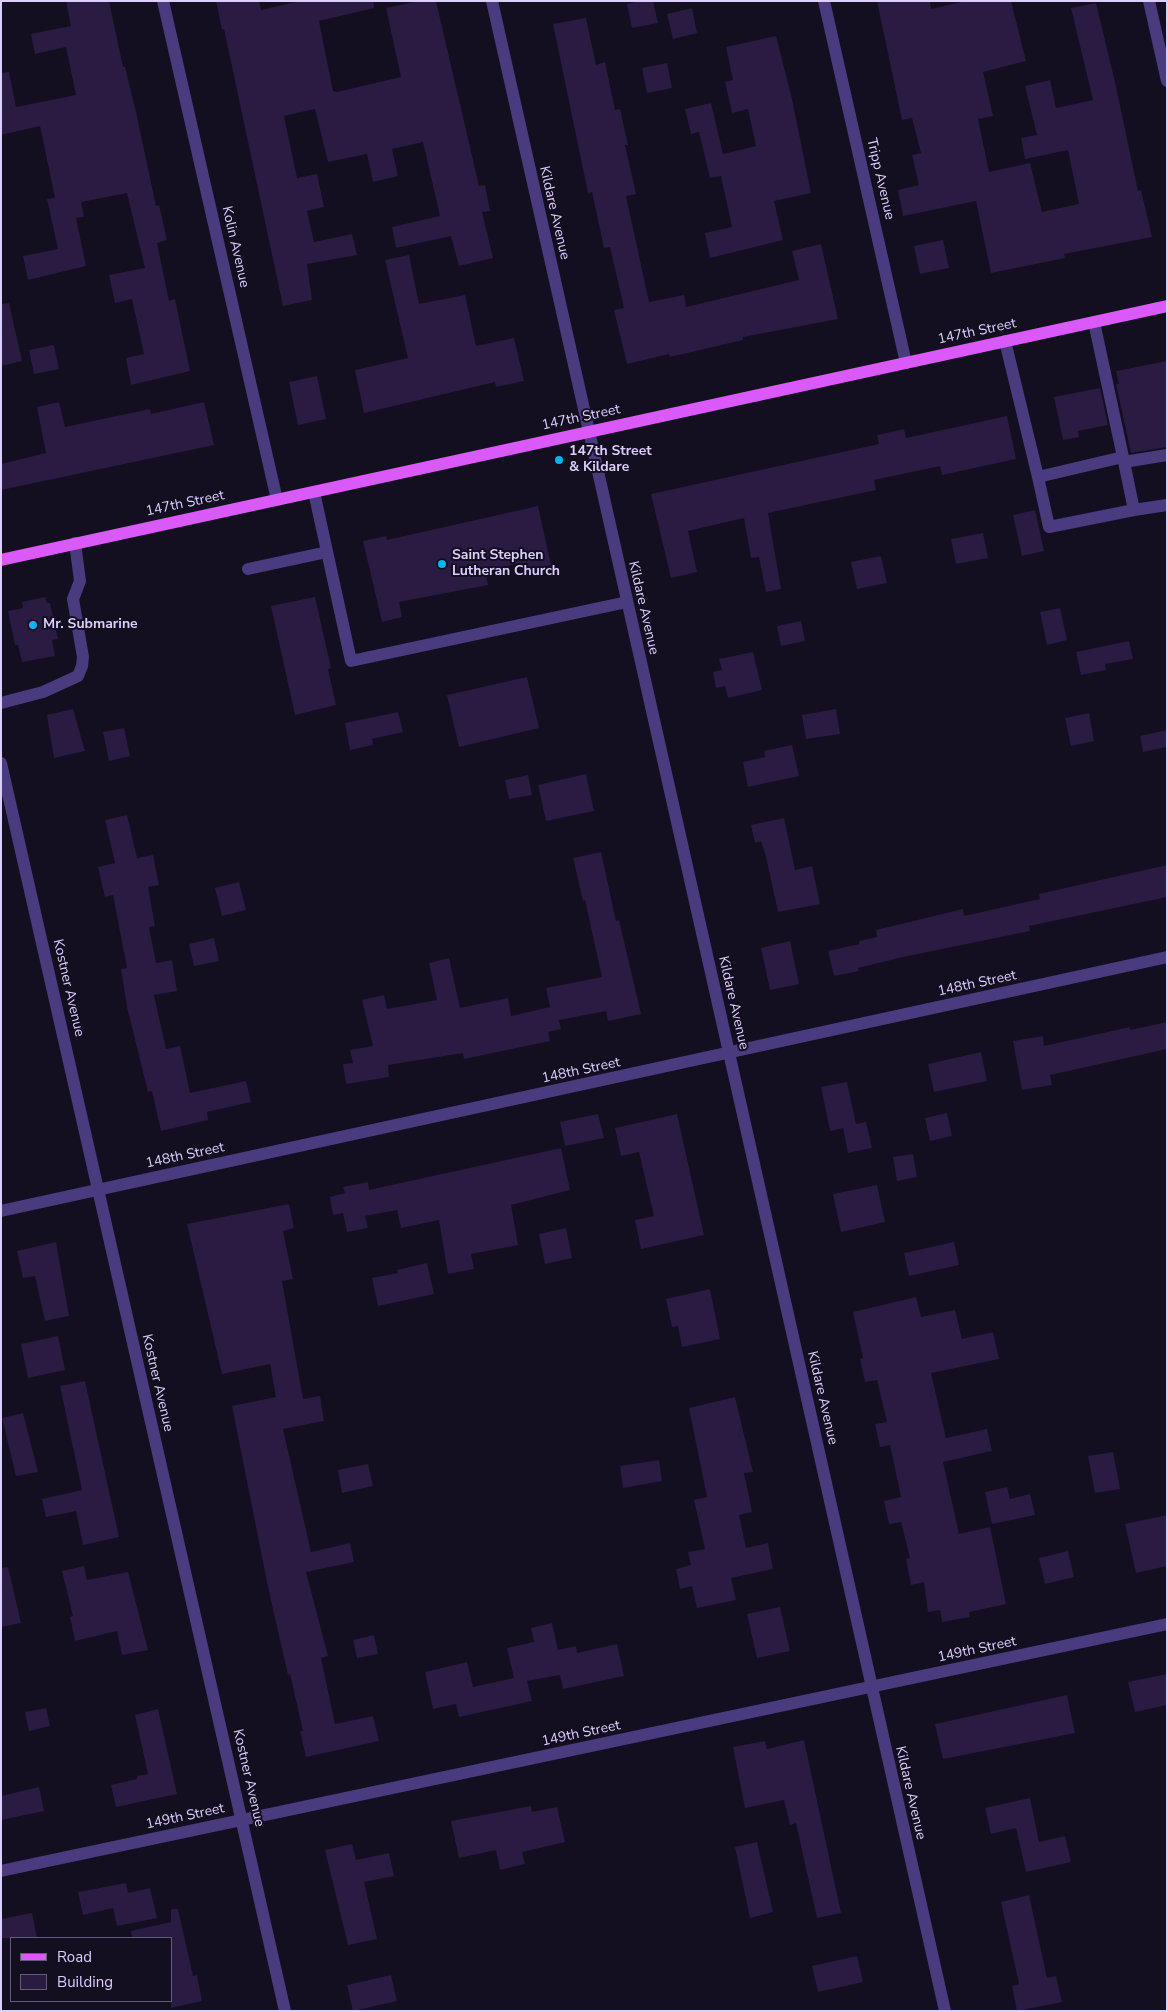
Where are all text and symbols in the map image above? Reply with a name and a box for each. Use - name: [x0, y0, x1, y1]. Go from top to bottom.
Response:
- street label: Tripp Avenue: [862, 137, 898, 221]
- street label: Kildare Avenue: [535, 165, 573, 261]
- street label: Kolin Avenue: [217, 205, 253, 289]
- street label: 147th Street: [936, 315, 1018, 349]
- street label: 147th Street: [540, 401, 622, 435]
- place label: 147th Street & Kildare: [569, 444, 652, 477]
- marker: 147th Street & Kildare: [553, 454, 565, 466]
- street label: 147th Street: [144, 487, 226, 521]
- place label: Saint Stephen Lutheran Church: [452, 548, 560, 580]
- marker: Saint Stephen Lutheran Church: [436, 558, 448, 570]
- street label: Kildare Avenue: [624, 560, 662, 656]
- place label: Mr. Submarine: [43, 617, 138, 633]
- marker: Mr. Submarine: [27, 619, 39, 631]
- street label: Kostner Avenue: [49, 938, 87, 1038]
- street label: Kildare Avenue: [714, 955, 752, 1051]
- street label: 148th Street: [936, 967, 1018, 1001]
- street label: 148th Street: [540, 1054, 622, 1088]
- street label: 148th Street: [144, 1139, 226, 1173]
- street label: Kostner Avenue: [138, 1333, 176, 1433]
- street label: Kildare Avenue: [803, 1350, 841, 1446]
- street label: 149th Street: [936, 1633, 1018, 1667]
- street label: 149th Street: [540, 1717, 622, 1751]
- street label: Kostner Avenue: [229, 1728, 267, 1828]
- street label: Kildare Avenue: [891, 1745, 929, 1841]
- street label: 149th Street: [144, 1800, 226, 1834]
- legend: [10, 1937, 172, 2002]
- text: Road: [57, 1947, 92, 1967]
- text: Building: [57, 1972, 113, 1992]

